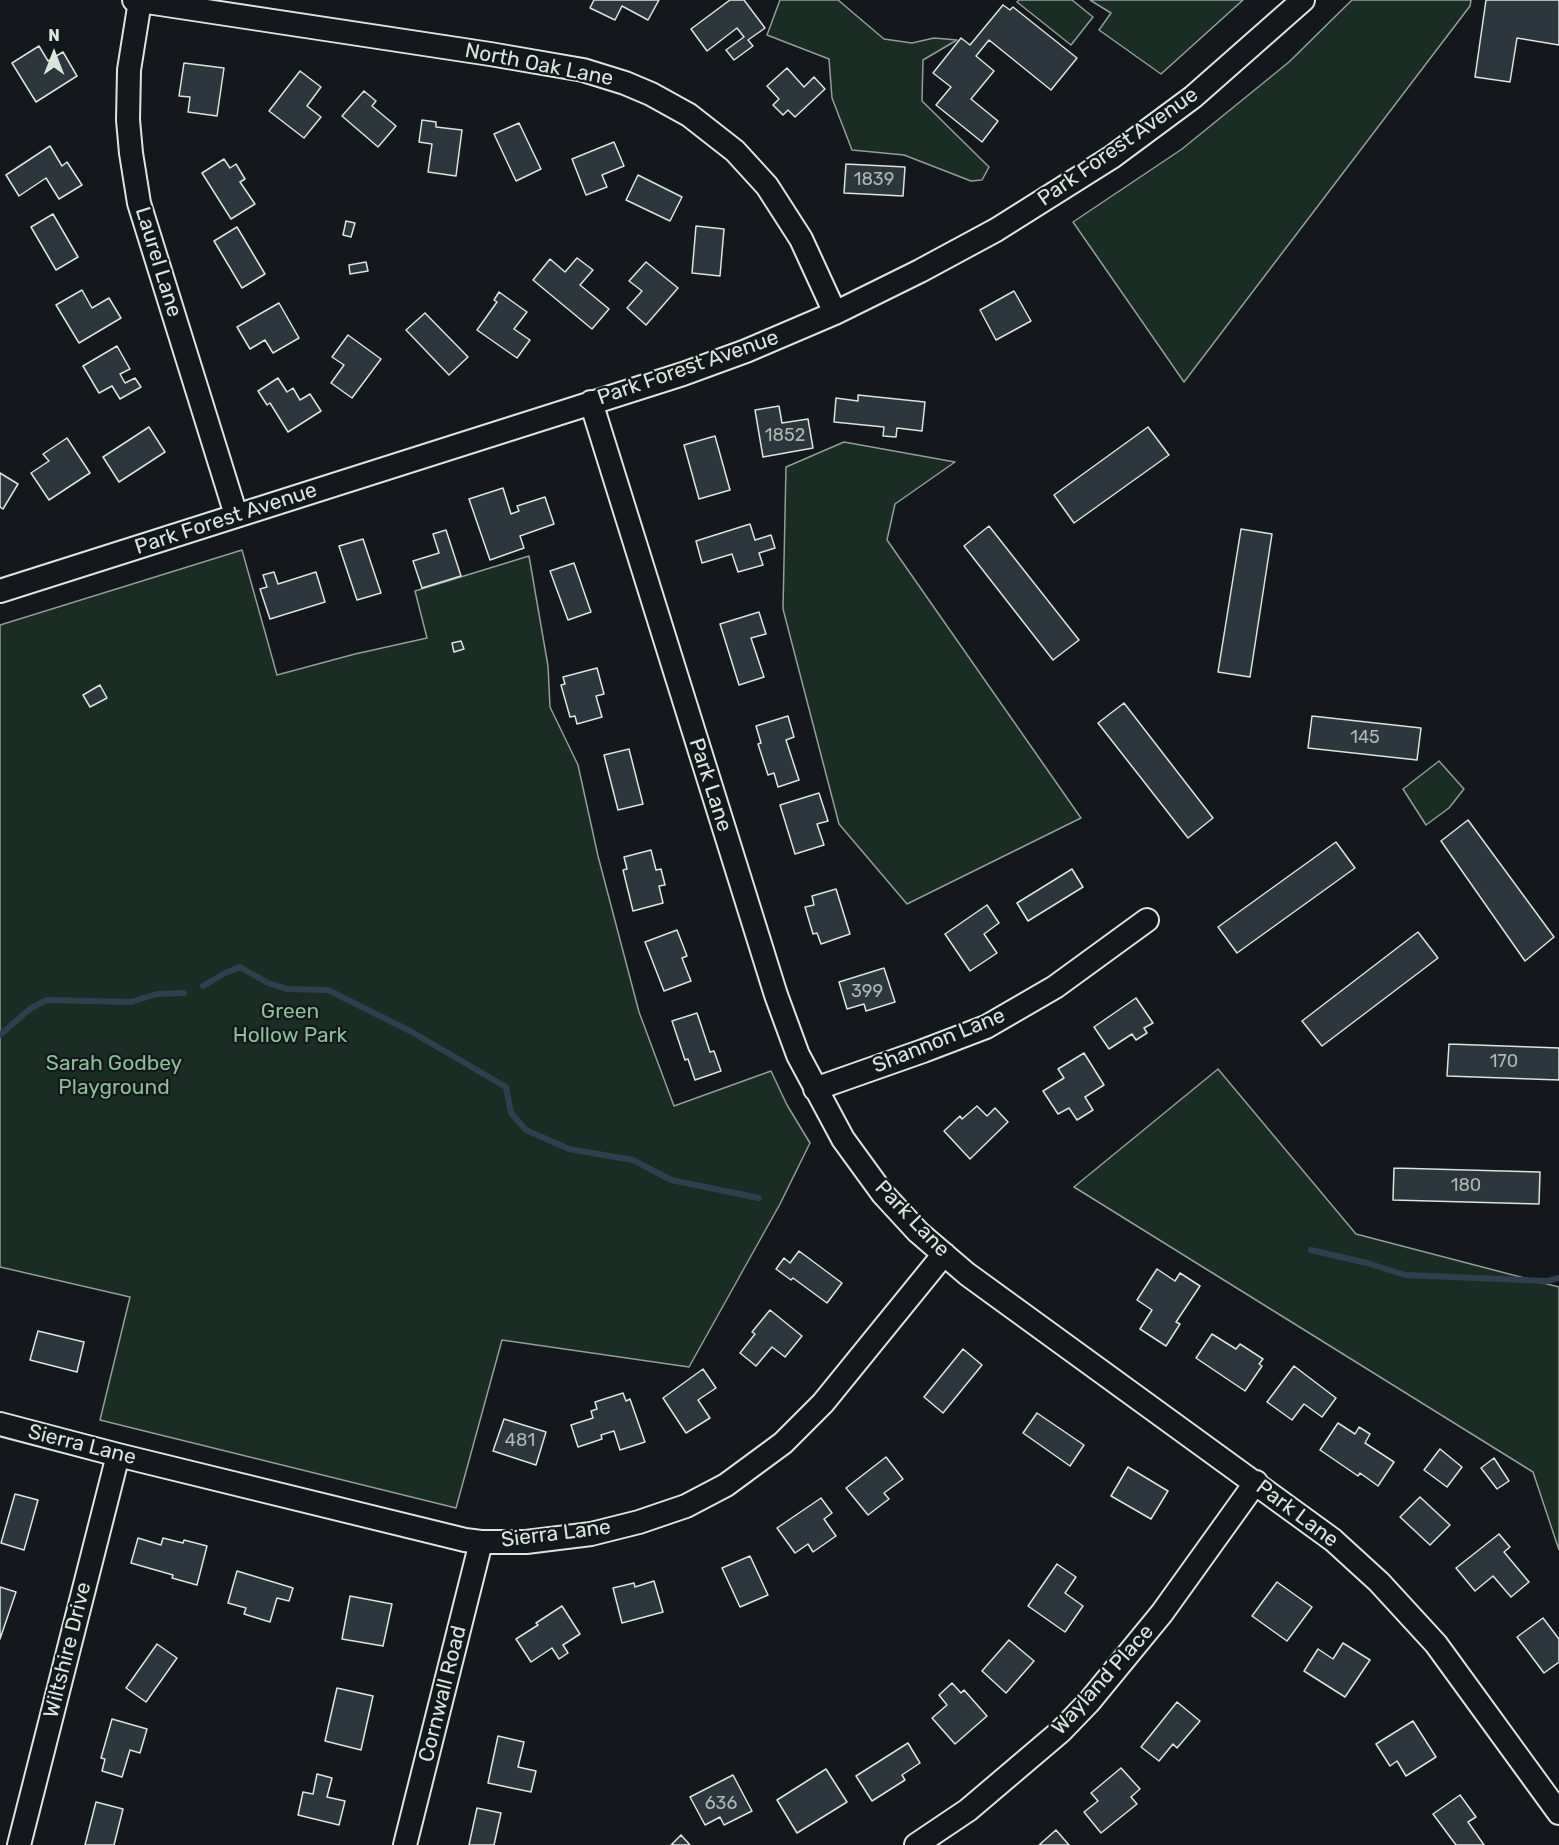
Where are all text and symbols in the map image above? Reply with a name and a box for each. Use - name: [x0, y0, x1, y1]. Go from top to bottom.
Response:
- north arrow: [24, 24, 84, 84]
- text: N: [48, 26, 60, 45]
- street label: North Oak Lane: [463, 38, 615, 92]
- street label: Park Forest Avenue: [1033, 82, 1203, 212]
- house number: 1839: [854, 169, 894, 191]
- street label: Laurel Lane: [129, 204, 187, 320]
- street label: Park Forest Avenue: [594, 325, 782, 411]
- house number: 1852: [765, 425, 805, 447]
- street label: Park Forest Avenue: [132, 478, 320, 560]
- house number: 145: [1350, 727, 1380, 749]
- street label: Park Lane: [683, 735, 737, 835]
- house number: 399: [851, 981, 883, 1003]
- park label: Green Hollow Park: [233, 999, 347, 1049]
- street label: Shannon Lane: [869, 1003, 1009, 1079]
- park label: Sarah Godbey Playground: [46, 1051, 182, 1101]
- house number: 170: [1490, 1051, 1518, 1073]
- street label: Park Lane: [869, 1175, 955, 1263]
- house number: 180: [1451, 1175, 1481, 1197]
- street label: Sierra Lane: [25, 1419, 139, 1471]
- house number: 481: [505, 1430, 535, 1452]
- street label: Park Lane: [1251, 1475, 1343, 1553]
- street label: Sierra Lane: [500, 1515, 612, 1553]
- street label: Wiltshire Drive: [39, 1580, 97, 1720]
- street label: Wayland Place: [1047, 1620, 1159, 1740]
- street label: Cornwall Road: [414, 1623, 472, 1765]
- house number: 636: [705, 1793, 737, 1815]

